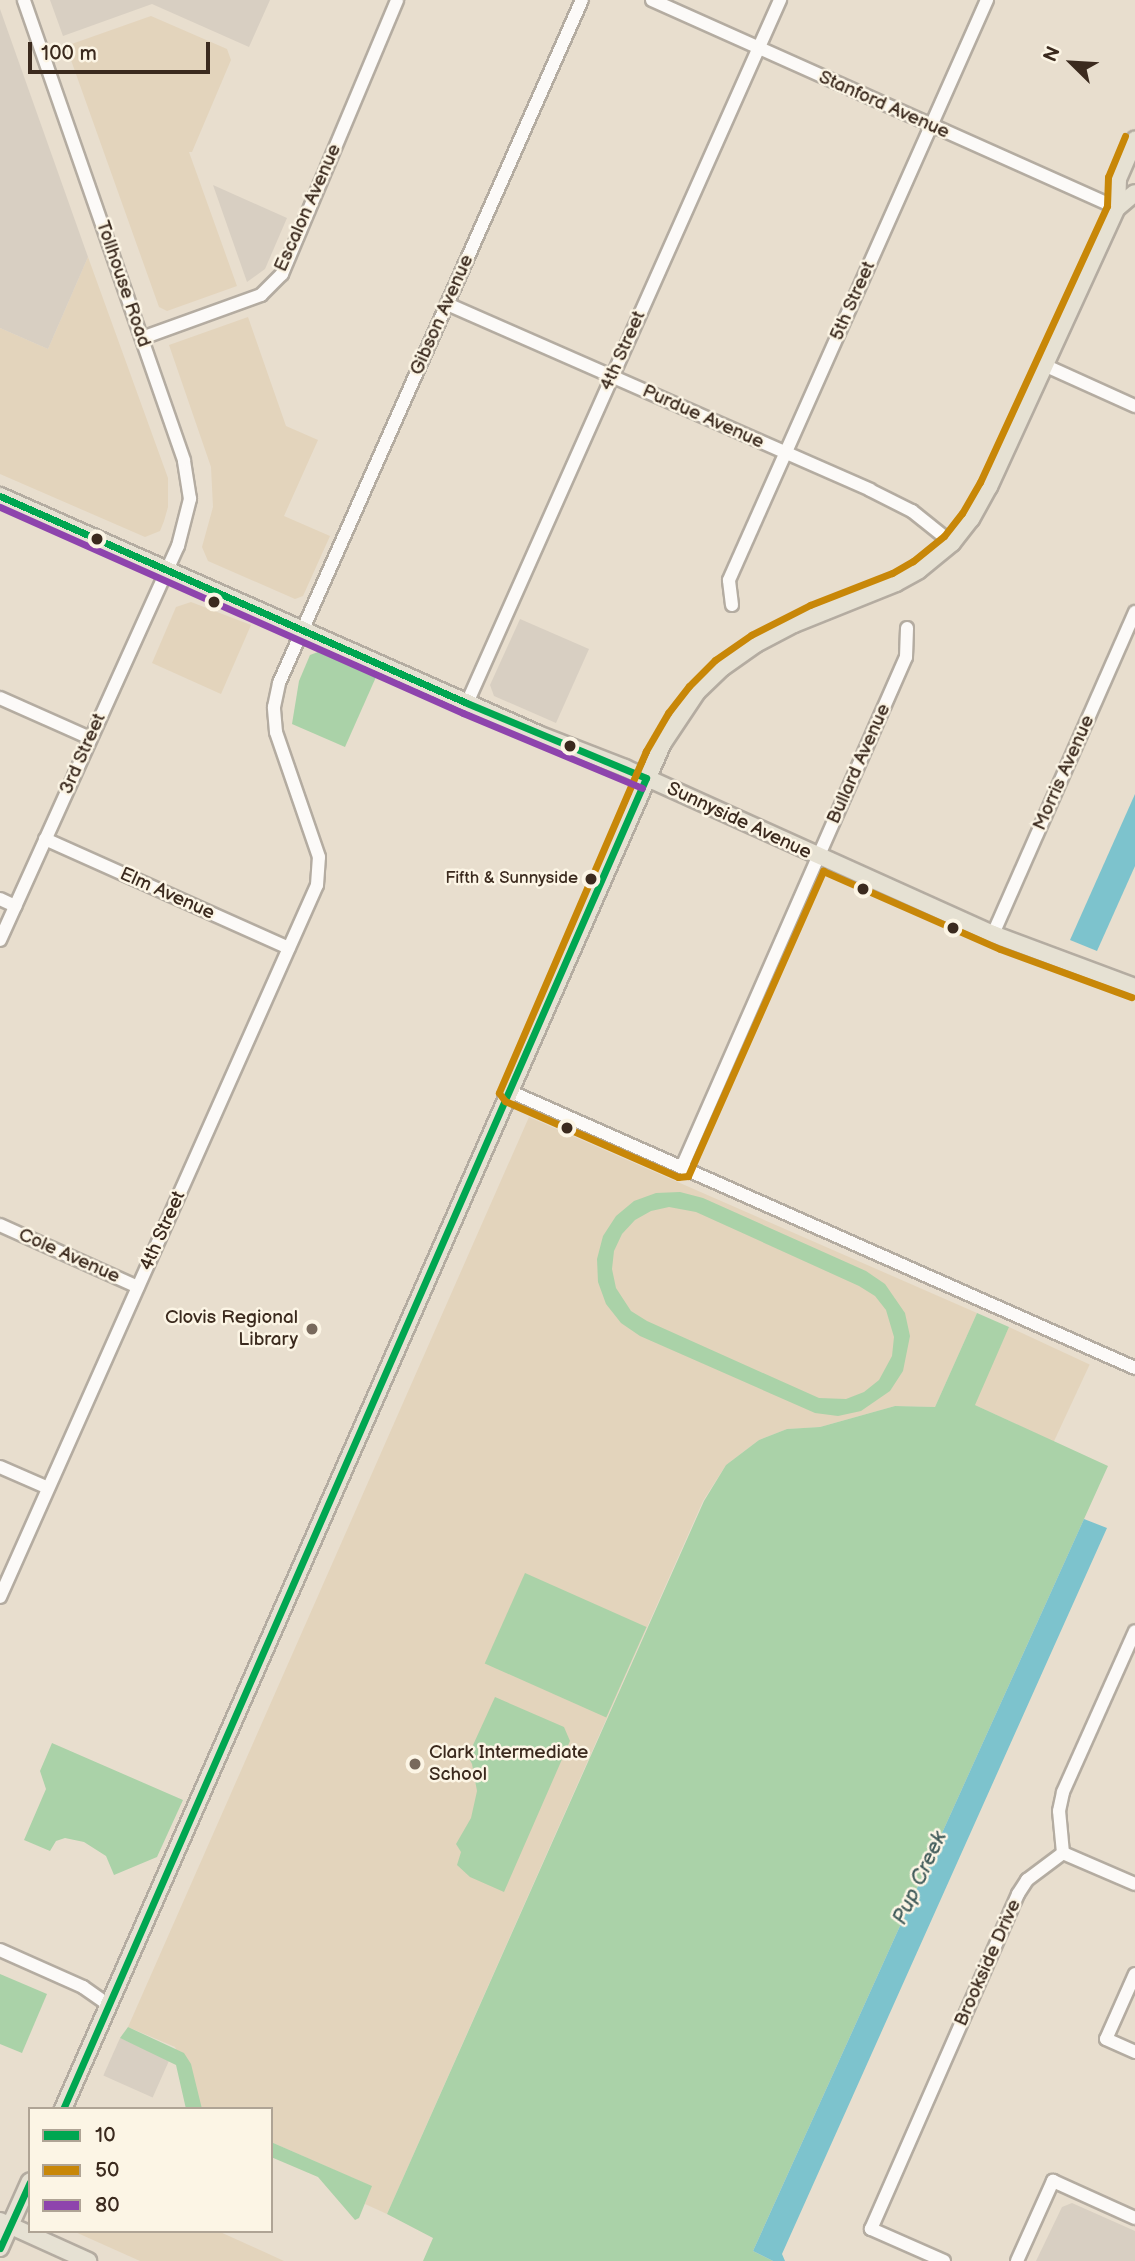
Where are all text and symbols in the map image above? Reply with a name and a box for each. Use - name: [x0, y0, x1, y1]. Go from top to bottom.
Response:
- scale bar: [32, 28, 214, 72]
- north arrow: [1037, 28, 1107, 98]
- text: 100 m: [41, 41, 97, 66]
- text: N: [1039, 43, 1066, 65]
- street label: Stanford Avenue: [815, 66, 953, 144]
- street label: Escalon Avenue: [270, 141, 346, 275]
- street label: Tollhouse Road: [91, 218, 155, 350]
- street label: Gibson Avenue: [405, 251, 479, 379]
- street label: 5th Street: [825, 258, 881, 344]
- street label: 4th Street: [595, 307, 651, 395]
- street label: Purdue Avenue: [639, 380, 767, 454]
- unlabelled marker: [90, 532, 104, 546]
- unlabelled marker: [207, 595, 221, 609]
- street label: Bullard Avenue: [822, 700, 896, 828]
- street label: 3rd Street: [55, 710, 111, 798]
- street label: Morris Avenue: [1028, 712, 1100, 834]
- unlabelled marker: [563, 739, 577, 753]
- street label: Sunnyside Avenue: [663, 778, 815, 864]
- street label: Elm Avenue: [116, 863, 218, 925]
- place label: Fifth & Sunnyside: [445, 869, 578, 889]
- marker: Fifth & Sunnyside: [584, 872, 598, 886]
- unlabelled marker: [856, 882, 870, 896]
- unlabelled marker: [946, 921, 960, 935]
- unlabelled marker: [560, 1121, 574, 1135]
- street label: 4th Street: [135, 1187, 191, 1275]
- street label: Cole Avenue: [15, 1224, 123, 1288]
- place label: Clovis Regional Library: [165, 1307, 298, 1351]
- marker: Clovis Regional Library: [304, 1321, 320, 1337]
- place label: Clark Intermediate School: [429, 1742, 588, 1786]
- marker: Clark Intermediate School: [407, 1756, 423, 1772]
- water label: Pup Creek: [887, 1827, 953, 1929]
- street label: Brookside Drive: [950, 1896, 1026, 2030]
- legend: [28, 2107, 273, 2233]
- text: 10: [95, 2123, 115, 2148]
- text: 50: [95, 2158, 119, 2183]
- text: 80: [95, 2193, 120, 2218]

